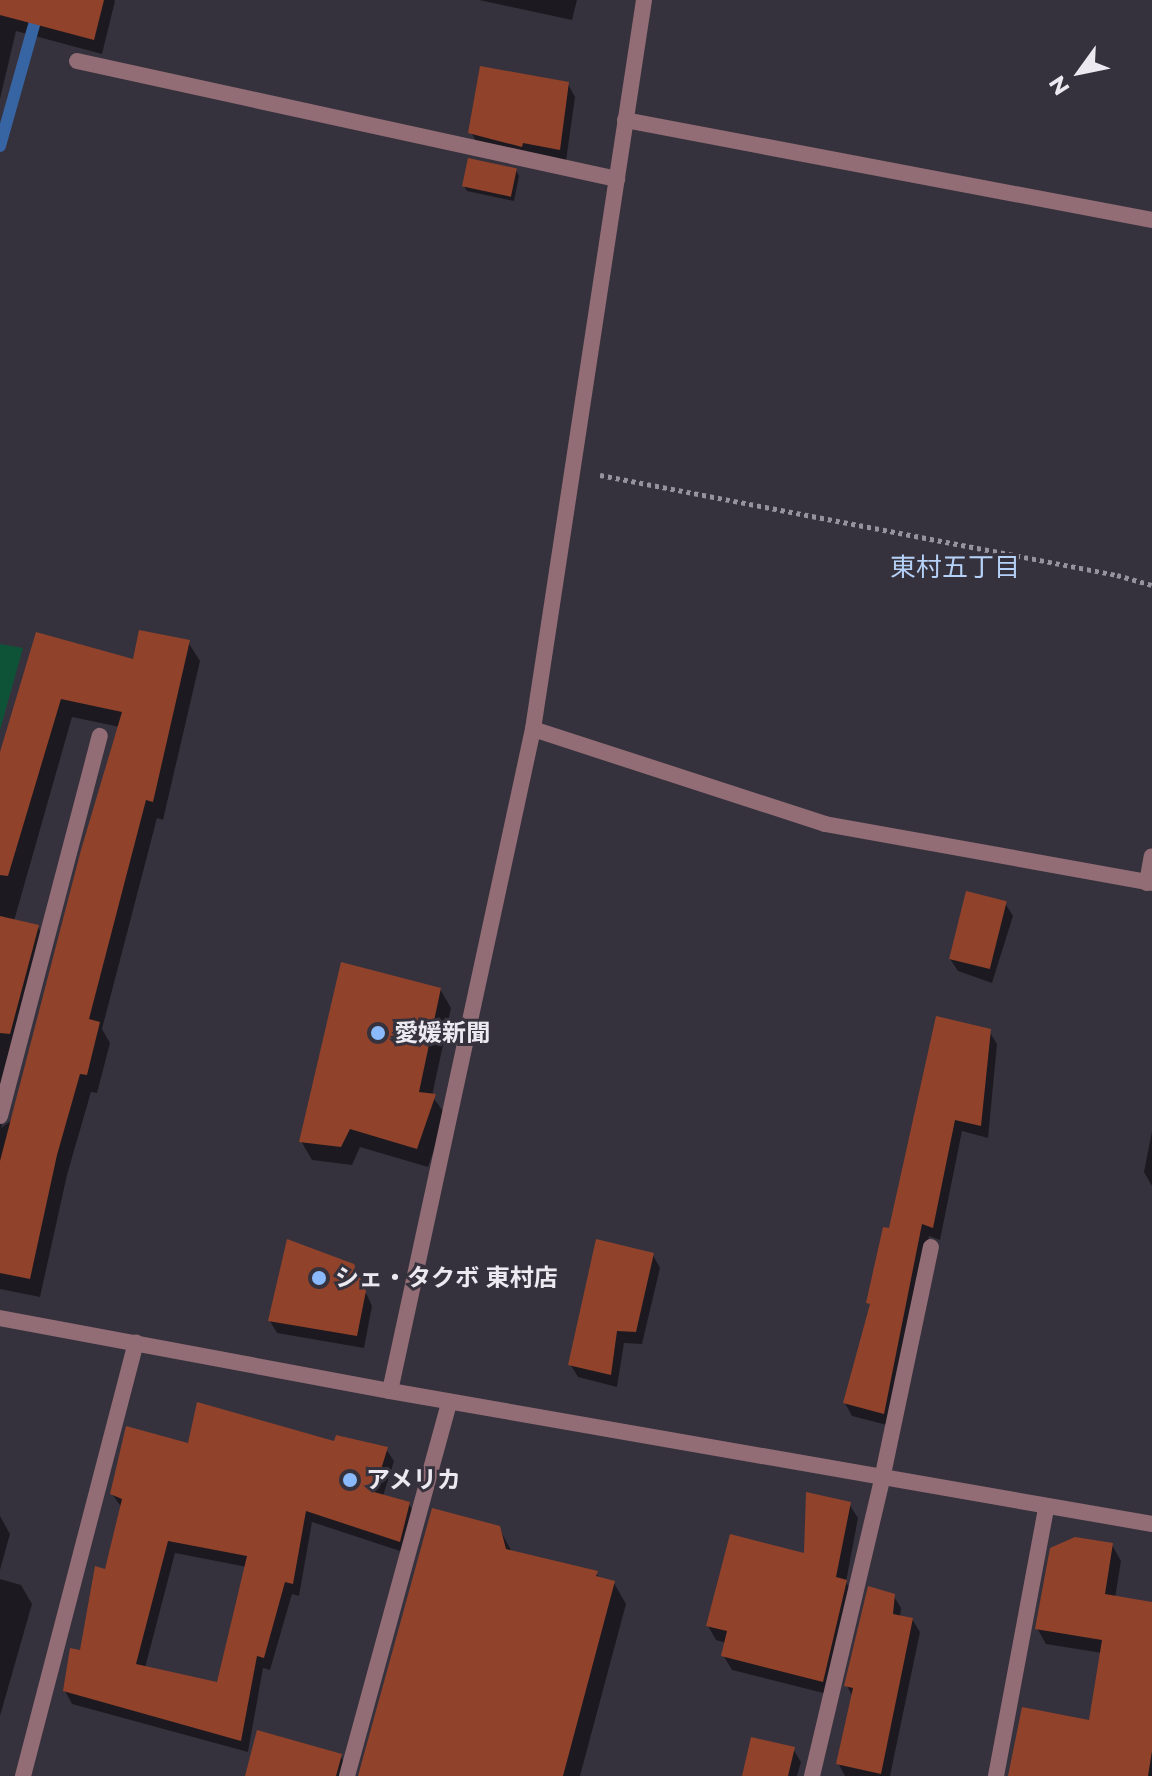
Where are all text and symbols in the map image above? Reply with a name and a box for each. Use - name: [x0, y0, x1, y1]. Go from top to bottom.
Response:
- north arrow: [1040, 32, 1120, 112]
- text: N: [1043, 71, 1076, 100]
- district label: 東村五丁目: [890, 552, 1020, 584]
- place label: 愛媛新聞: [394, 1019, 490, 1047]
- marker: 愛媛新聞: [369, 1024, 387, 1042]
- place label: シェ・タクボ 東村店: [335, 1264, 558, 1292]
- marker: シェ・タクボ 東村店: [310, 1269, 328, 1287]
- place label: アメリカ: [366, 1466, 462, 1494]
- marker: アメリカ: [341, 1471, 359, 1489]

